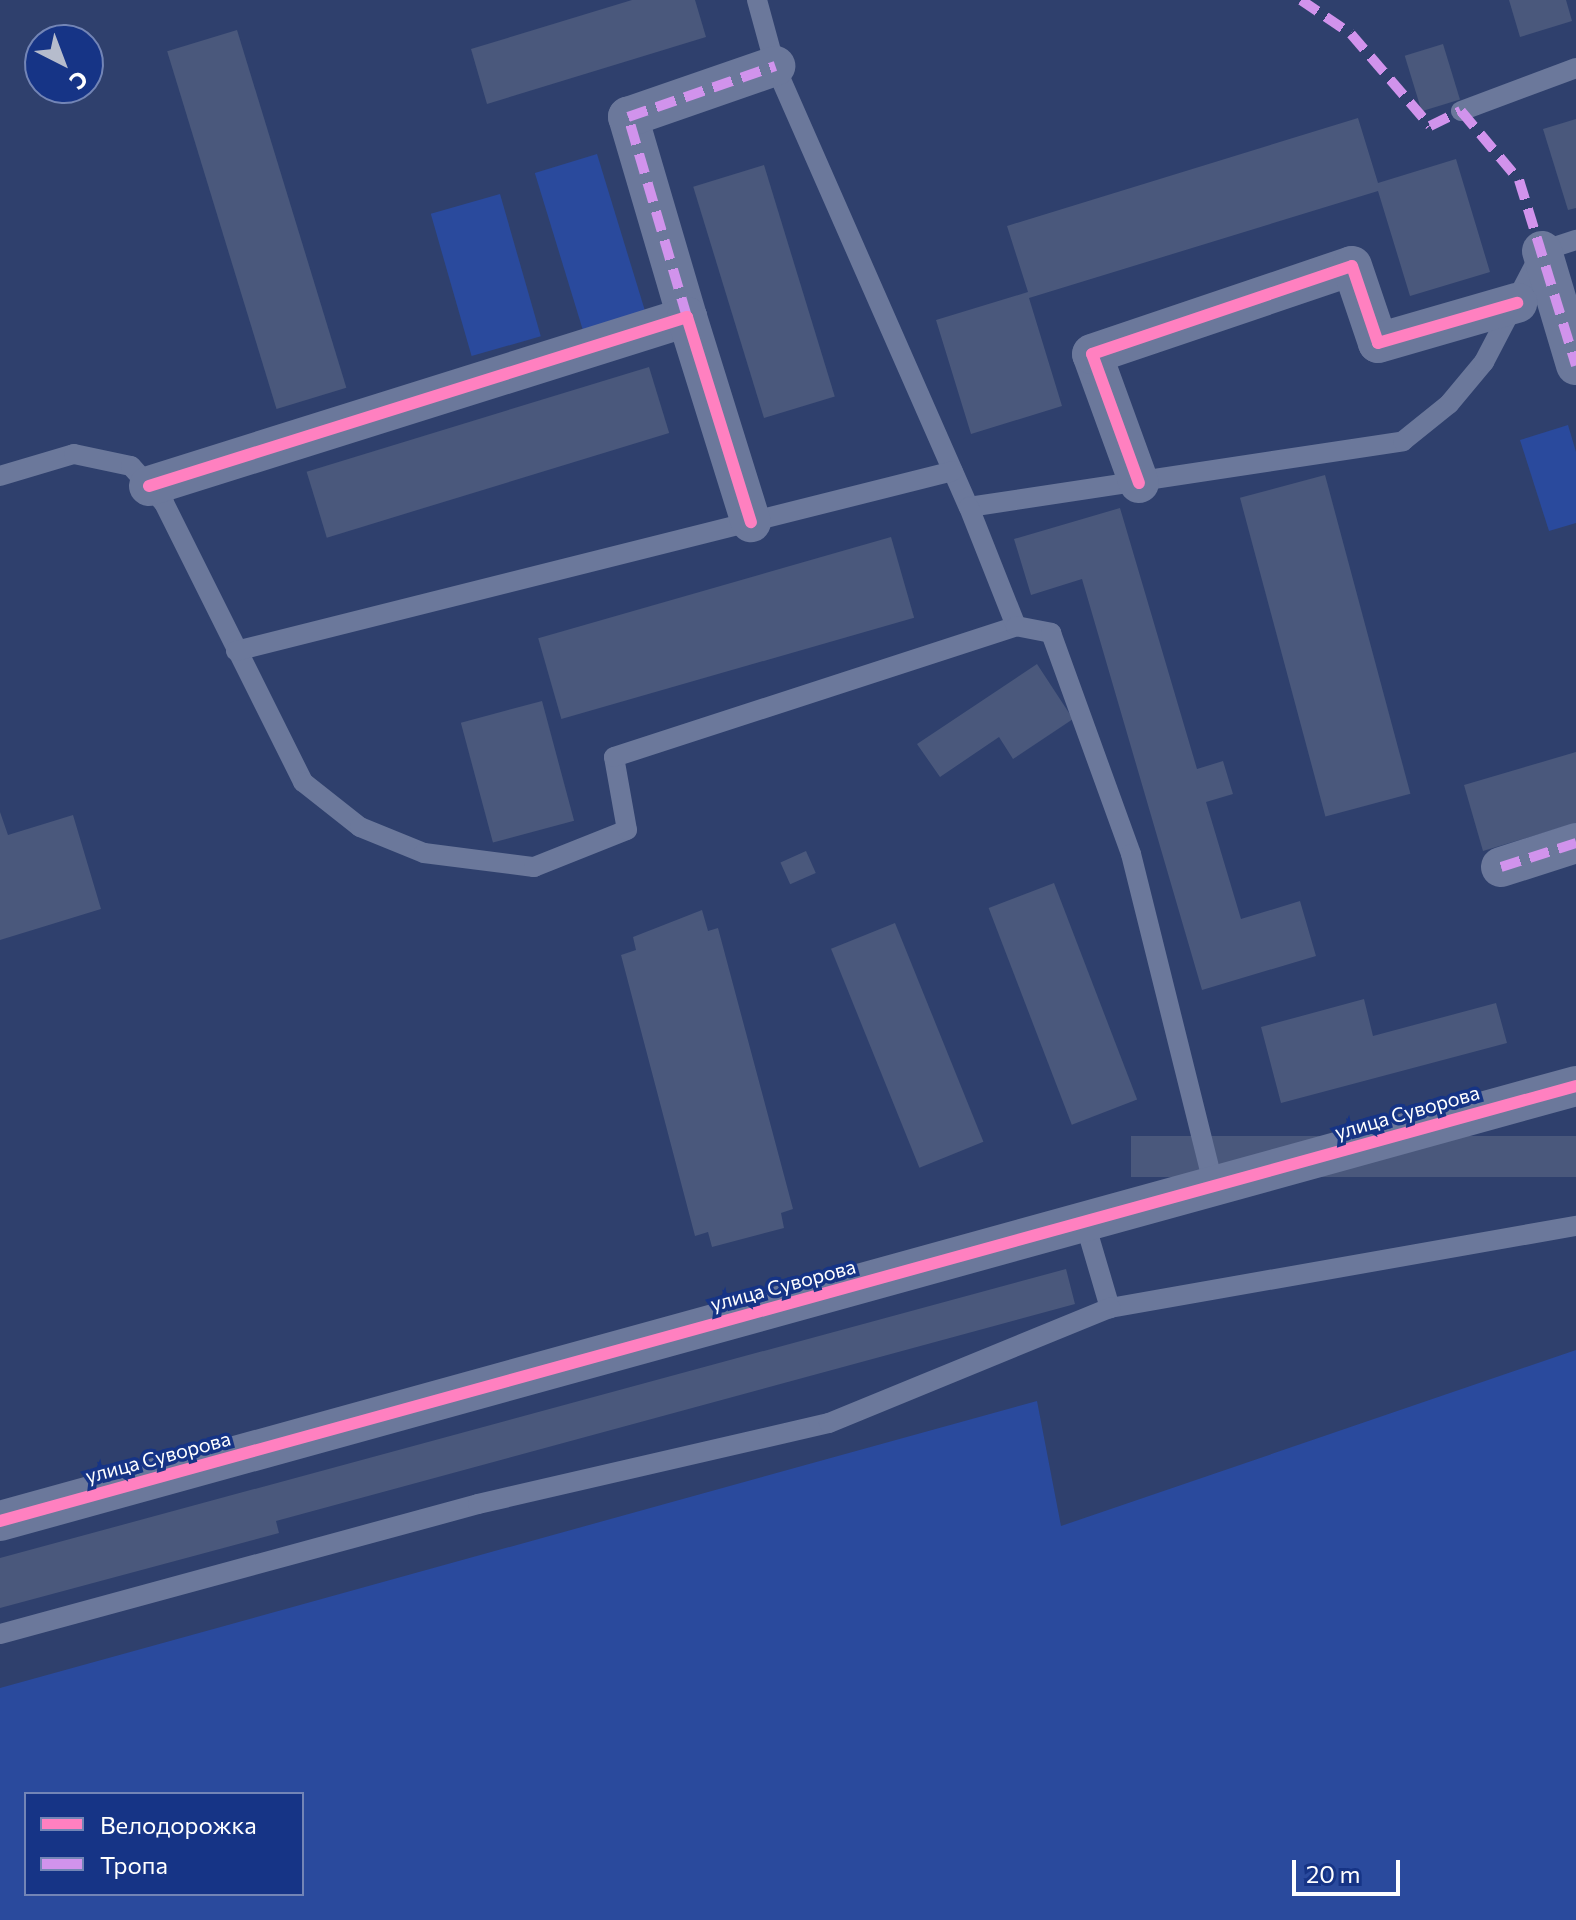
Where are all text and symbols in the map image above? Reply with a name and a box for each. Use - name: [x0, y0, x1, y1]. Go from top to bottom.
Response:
- north arrow: [24, 24, 104, 104]
- text: С: [64, 66, 94, 96]
- street label: улица Суворова: [1332, 1080, 1482, 1144]
- street label: улица Суворова: [708, 1254, 858, 1316]
- street label: улица Суворова: [83, 1426, 233, 1488]
- legend: [24, 1792, 304, 1896]
- text: Велодорожка: [100, 1810, 257, 1839]
- scale bar: [1296, 1844, 1404, 1894]
- text: Тропа: [100, 1850, 168, 1879]
- text: 20 m: [1306, 1859, 1360, 1888]

